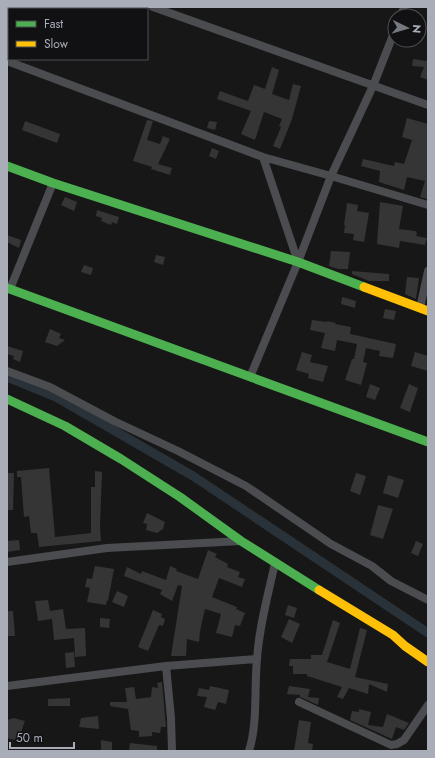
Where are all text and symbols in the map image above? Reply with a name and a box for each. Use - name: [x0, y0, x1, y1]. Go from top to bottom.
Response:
- legend: [8, 8, 148, 60]
- north arrow: [387, 8, 427, 48]
- text: Fast: [44, 15, 63, 33]
- text: N: [409, 24, 425, 34]
- text: Slow: [44, 35, 69, 53]
- scale bar: [10, 724, 74, 750]
- text: 50 m: [16, 729, 43, 747]

